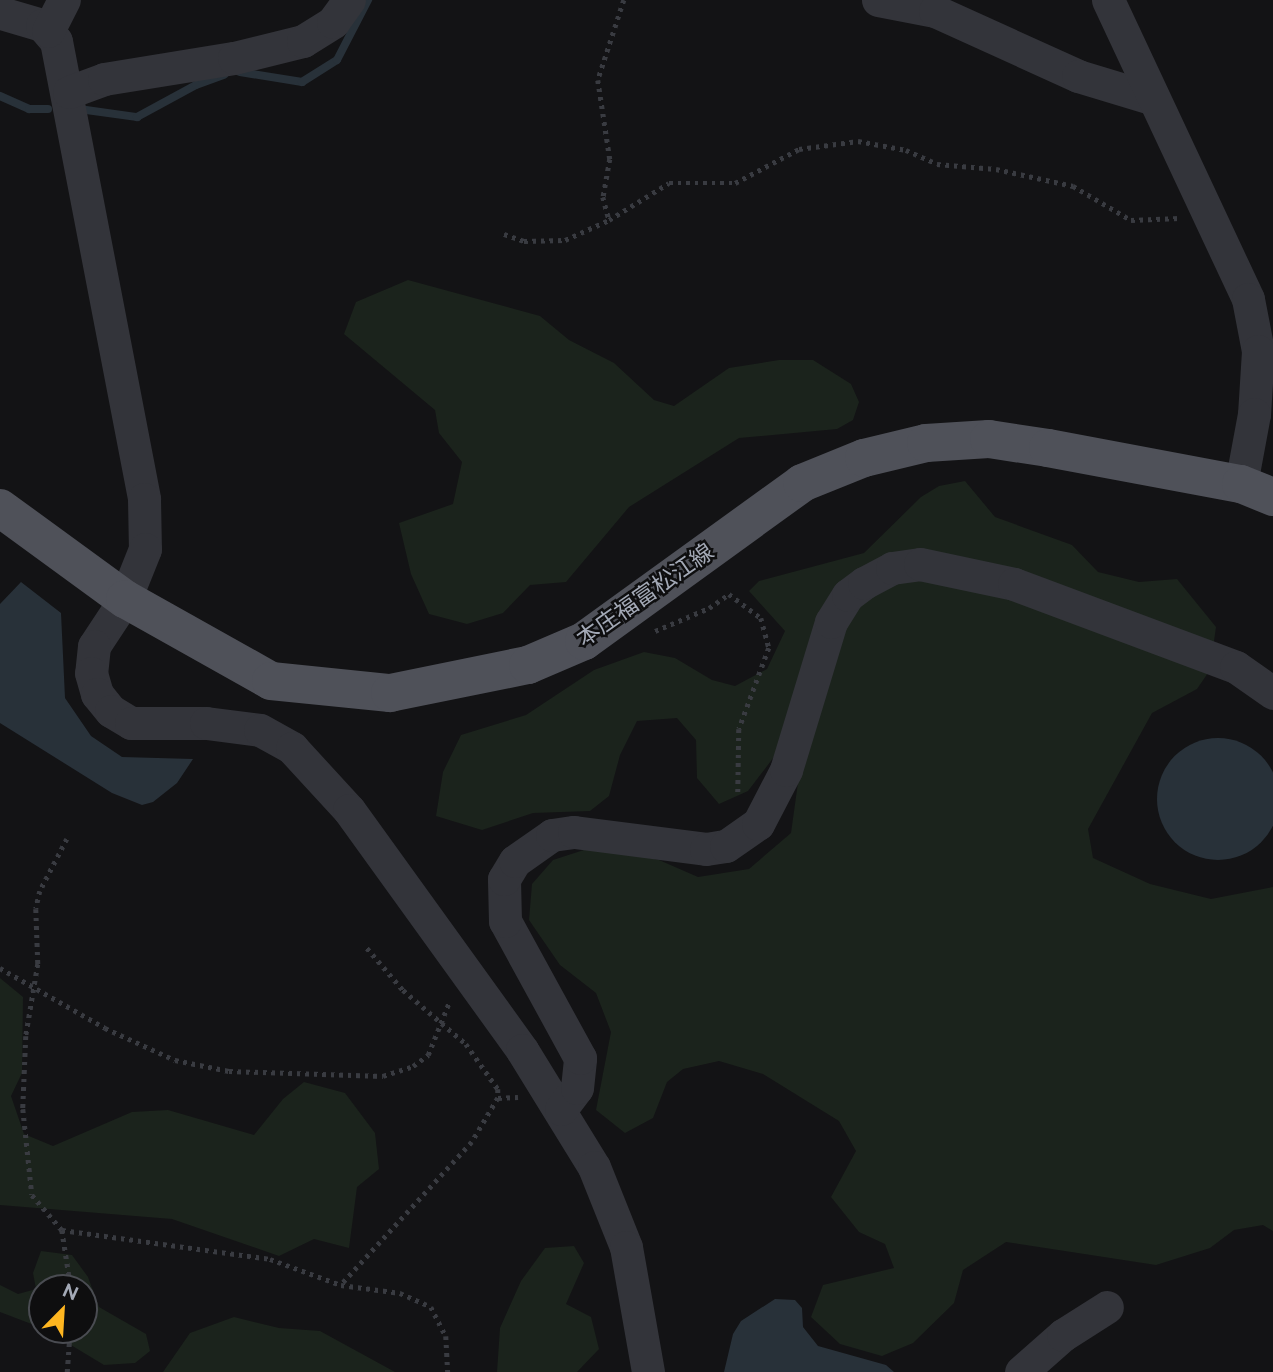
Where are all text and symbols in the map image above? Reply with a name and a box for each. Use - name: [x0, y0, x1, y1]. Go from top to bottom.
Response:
- street label: 本庄福富松江線: [571, 538, 719, 652]
- north arrow: [28, 1274, 98, 1344]
- text: N: [60, 1279, 82, 1305]

